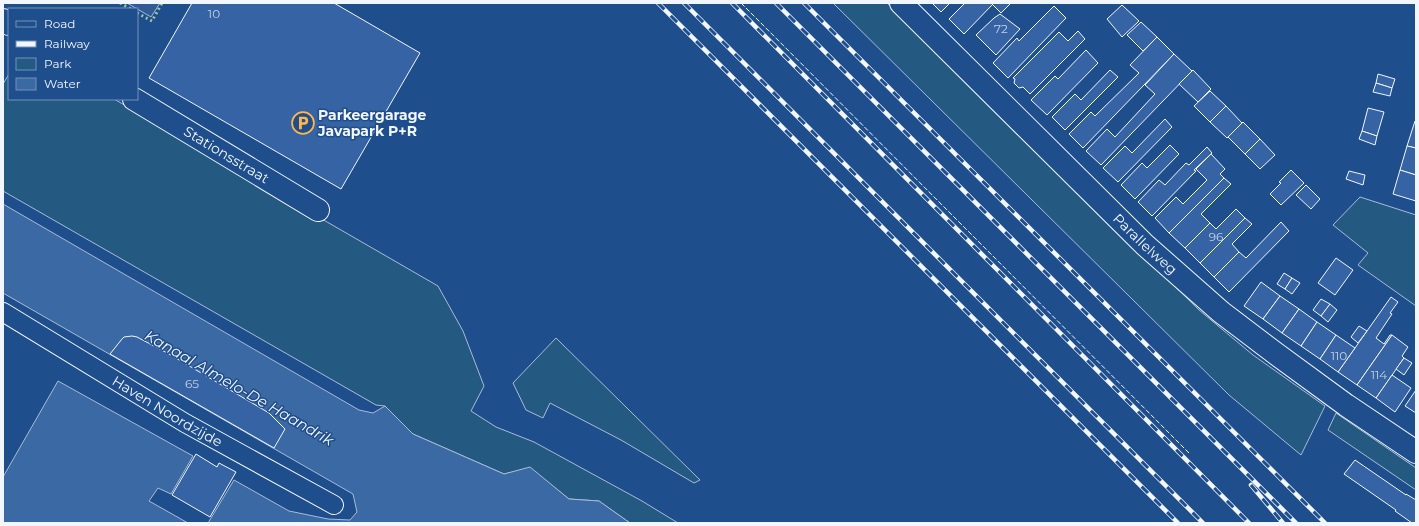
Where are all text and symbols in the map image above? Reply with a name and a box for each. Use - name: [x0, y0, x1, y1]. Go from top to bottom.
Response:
- house number: 10: [208, 6, 220, 21]
- legend: [8, 8, 138, 100]
- text: Road: [44, 16, 75, 31]
- house number: 72: [994, 21, 1008, 36]
- text: Railway: [44, 36, 90, 51]
- text: Park: [44, 56, 72, 71]
- text: Water: [44, 76, 81, 91]
- place label: Parkeergarage Javapark P+R: [317, 106, 427, 140]
- parking icon: Parkeergarage Javapark P+R: [290, 110, 316, 136]
- street label: Stationsstraat: [180, 122, 273, 188]
- street label: Parallelweg: [1109, 209, 1181, 278]
- house number: 96: [1209, 229, 1223, 244]
- water label: Kanaal Almelo-De Haandrik: [141, 326, 338, 450]
- house number: 110: [1331, 348, 1347, 363]
- house number: 114: [1371, 367, 1387, 382]
- street label: Haven Noordzijde: [109, 372, 226, 451]
- house number: 65: [185, 376, 199, 391]

